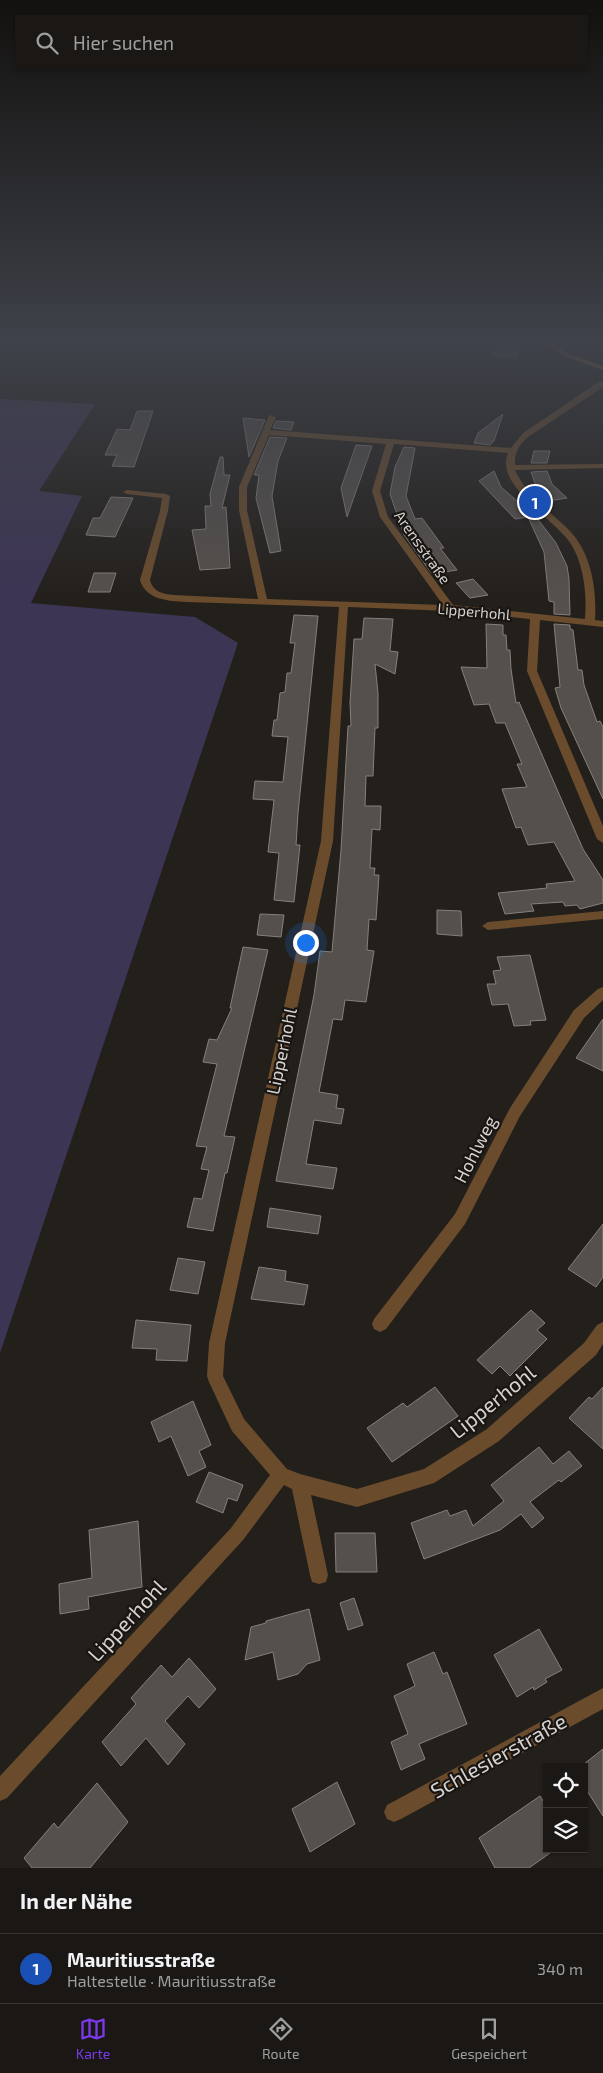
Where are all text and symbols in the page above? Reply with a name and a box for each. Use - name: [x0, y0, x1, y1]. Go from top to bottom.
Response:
- search box: [15, 15, 588, 70]
- icon: search: [33, 29, 61, 57]
- text: Hier suchen: [73, 31, 174, 54]
- pin: 1: [519, 483, 551, 521]
- street label: Arensstraße: [391, 507, 455, 587]
- street label: Lipperhohl: [437, 599, 512, 623]
- your location: [293, 930, 319, 956]
- street label: Lipperhohl: [261, 1005, 301, 1096]
- street label: Hohlweg: [449, 1112, 501, 1186]
- street label: Lipperhohl: [444, 1359, 540, 1443]
- street label: Lipperhohl: [82, 1573, 171, 1666]
- street label: Schlesierstraße: [426, 1707, 570, 1803]
- map controls: [543, 1763, 588, 1853]
- button: locate: [543, 1763, 588, 1808]
- button: layers: [543, 1808, 588, 1853]
- text: In der Nähe: [20, 1888, 132, 1913]
- text: Mauritiusstraße: [67, 1948, 215, 1971]
- text: 1: [33, 1959, 39, 1978]
- text: 340 m: [537, 1959, 583, 1978]
- text: Haltestelle · Mauritiusstraße: [67, 1971, 276, 1990]
- tab: Karte: [76, 2015, 110, 2062]
- tab: Route: [262, 2015, 299, 2062]
- tab: Gespeichert: [451, 2015, 527, 2062]

